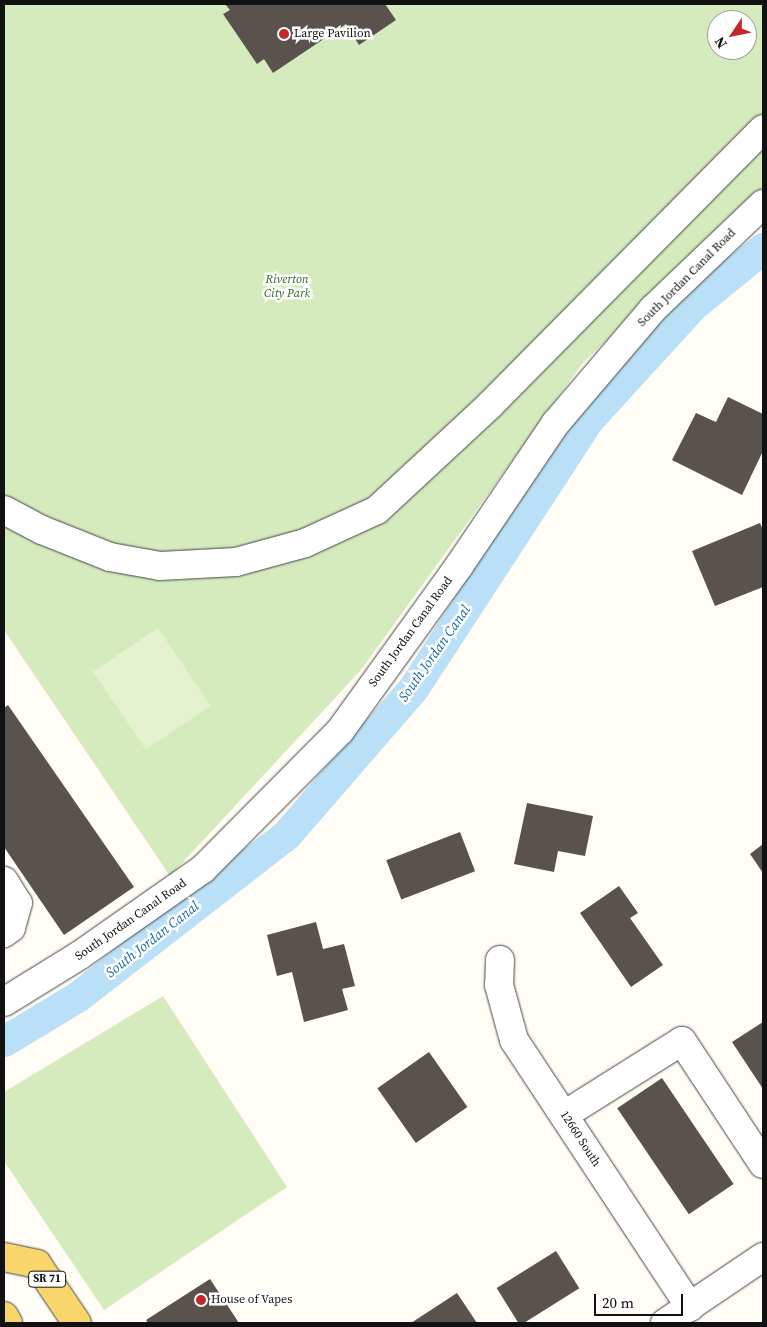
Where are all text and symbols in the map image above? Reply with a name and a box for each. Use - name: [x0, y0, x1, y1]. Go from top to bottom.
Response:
- north arrow: [707, 10, 757, 60]
- place label: Large Pavilion: [294, 27, 371, 41]
- marker: Large Pavilion: [278, 28, 290, 40]
- text: N: [709, 33, 732, 53]
- street label: South Jordan Canal Road: [635, 226, 739, 330]
- park label: Riverton City Park: [264, 273, 310, 301]
- street label: South Jordan Canal Road: [366, 574, 456, 690]
- water label: South Jordan Canal: [394, 602, 474, 704]
- street label: South Jordan Canal Road: [73, 876, 189, 964]
- water label: South Jordan Canal: [102, 897, 202, 981]
- street label: 12660 South: [557, 1108, 603, 1170]
- road number: SR 71: [27, 1270, 67, 1288]
- scale bar: [597, 1284, 686, 1316]
- text: 20 m: [602, 1292, 634, 1313]
- place label: House of Vapes: [211, 1293, 293, 1307]
- marker: House of Vapes: [195, 1294, 207, 1306]

